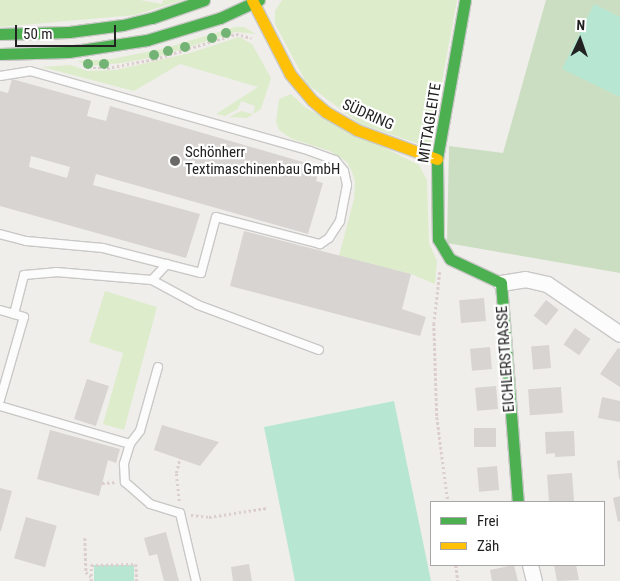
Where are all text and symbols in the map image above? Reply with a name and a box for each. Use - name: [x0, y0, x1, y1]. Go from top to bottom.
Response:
- scale bar: [18, 15, 119, 47]
- north arrow: [555, 15, 605, 65]
- text: N: [576, 17, 585, 33]
- text: 50 m: [23, 25, 53, 43]
- street label: MITTAGLEITE: [415, 82, 445, 164]
- street label: SÜDRING: [339, 96, 397, 134]
- place label: Schönherr Textimaschinenbau GmbH: [185, 143, 340, 178]
- marker: Schönherr Textimaschinenbau GmbH: [169, 155, 181, 167]
- street label: EICHLERSTRASSE: [493, 305, 519, 413]
- legend: [430, 501, 605, 566]
- text: Frei: [477, 512, 499, 530]
- text: Zäh: [477, 537, 499, 555]

